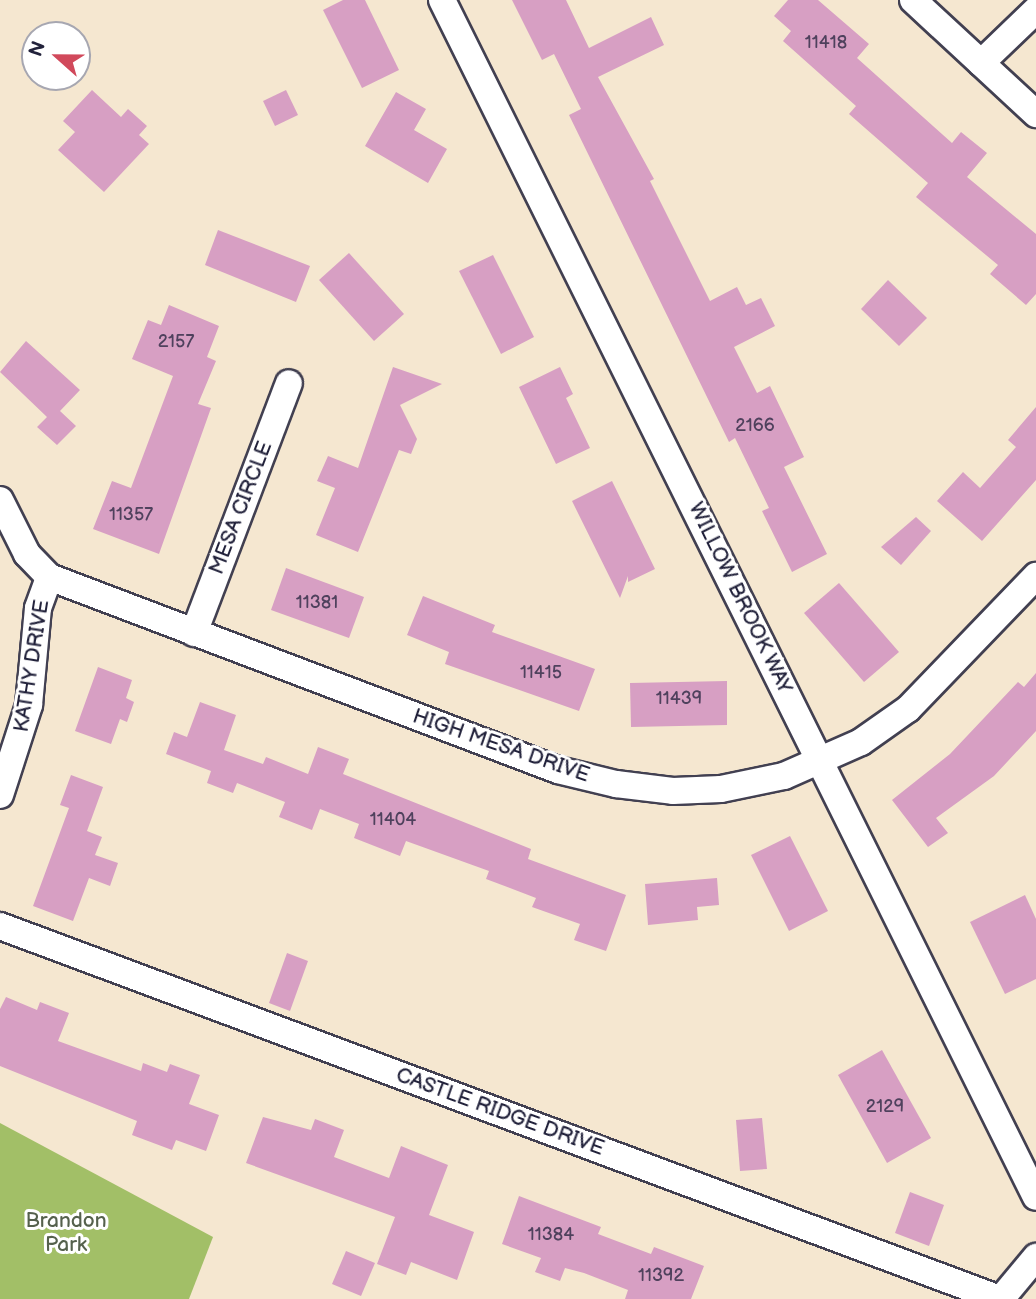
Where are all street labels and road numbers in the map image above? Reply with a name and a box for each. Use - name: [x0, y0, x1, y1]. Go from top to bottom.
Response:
- street label: MESA CIRCLE: [204, 438, 278, 578]
- street label: WILLOW BROOK WAY: [683, 498, 797, 698]
- street label: KATHY DRIVE: [9, 598, 55, 734]
- street label: HIGH MESA DRIVE: [409, 704, 593, 788]
- street label: CASTLE RIDGE DRIVE: [392, 1063, 608, 1161]

